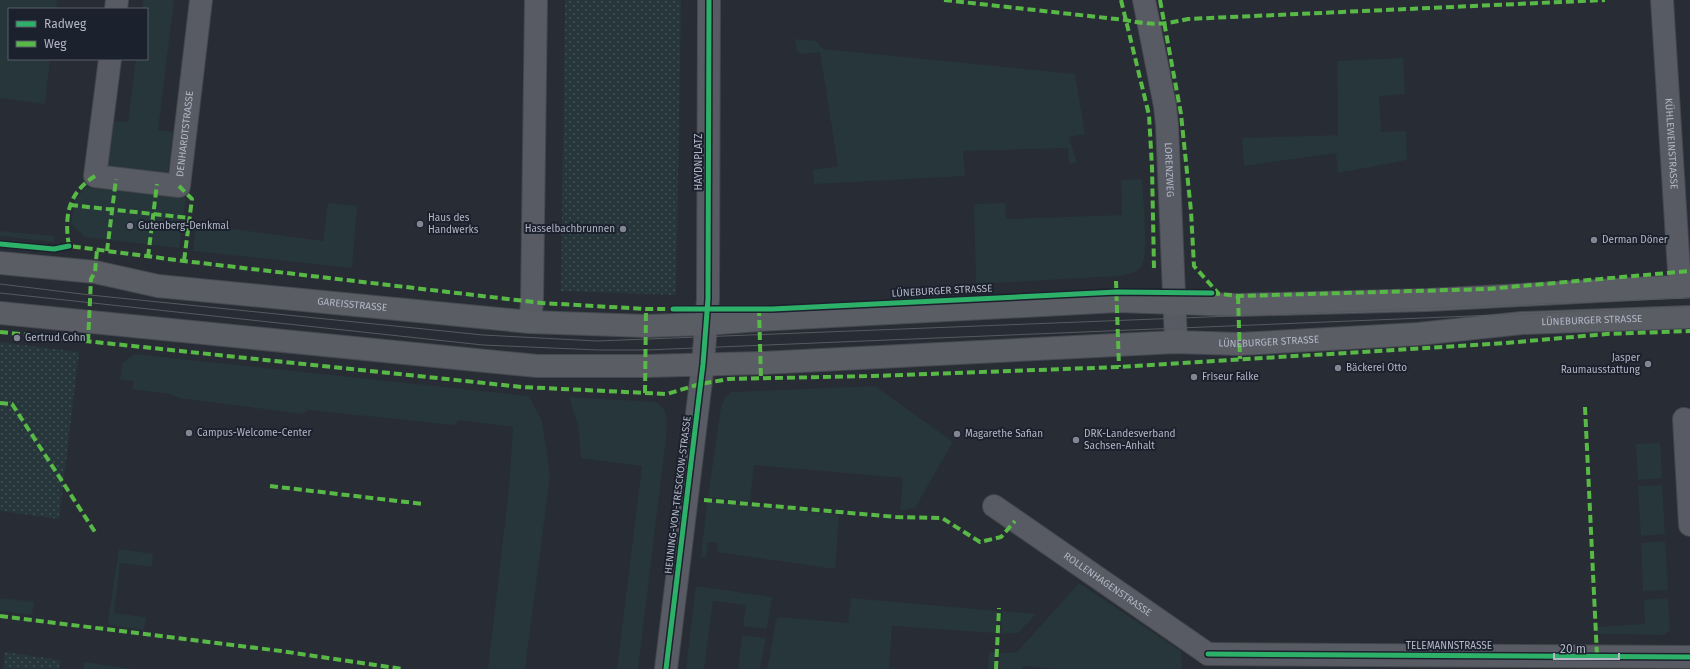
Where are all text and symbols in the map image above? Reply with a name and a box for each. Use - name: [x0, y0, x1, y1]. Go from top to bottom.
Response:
- legend: [8, 8, 148, 60]
- text: Radweg: [44, 17, 87, 31]
- text: Weg: [44, 37, 67, 51]
- street label: DENHARDTSTRASSE: [174, 90, 196, 178]
- street label: KÜHLEWEINSTRASSE: [1662, 98, 1680, 190]
- street label: HAYDNPLATZ: [693, 133, 705, 191]
- street label: LORENZWEG: [1162, 142, 1176, 197]
- place label: Haus des Handwerks: [428, 212, 479, 236]
- marker: Haus des Handwerks: [415, 219, 425, 229]
- place label: Gutenberg-Denkmal: [138, 220, 229, 232]
- marker: Gutenberg-Denkmal: [125, 221, 135, 231]
- place label: Hasselbachbrunnen: [525, 223, 615, 235]
- marker: Hasselbachbrunnen: [618, 224, 628, 234]
- place label: Derman Döner: [1602, 234, 1668, 246]
- marker: Derman Döner: [1589, 235, 1599, 245]
- street label: LÜNEBURGER STRASSE: [891, 280, 993, 300]
- street label: GAREISSTRASSE: [317, 295, 388, 314]
- street label: LÜNEBURGER STRASSE: [1541, 313, 1643, 328]
- place label: Gertrud Cohn: [25, 332, 86, 344]
- marker: Gertrud Cohn: [12, 333, 22, 343]
- street label: LÜNEBURGER STRASSE: [1218, 334, 1319, 350]
- place label: Jasper Raumausstattung: [1561, 352, 1641, 376]
- marker: Jasper Raumausstattung: [1643, 359, 1653, 369]
- place label: Bäckerei Otto: [1346, 362, 1407, 374]
- marker: Bäckerei Otto: [1333, 363, 1343, 373]
- place label: Friseur Falke: [1202, 371, 1259, 383]
- marker: Friseur Falke: [1189, 372, 1199, 382]
- street label: HENNING-VON-TRESCKOW-STRASSE: [662, 415, 694, 575]
- place label: Campus-Welcome-Center: [197, 427, 311, 439]
- marker: Campus-Welcome-Center: [184, 428, 194, 438]
- place label: Magarethe Safian: [965, 428, 1043, 440]
- place label: DRK-Landesverband Sachsen-Anhalt: [1084, 428, 1176, 452]
- marker: Magarethe Safian: [952, 429, 962, 439]
- marker: DRK-Landesverband Sachsen-Anhalt: [1071, 435, 1081, 445]
- street label: ROLLENHAGENSTRASSE: [1061, 550, 1154, 619]
- scale bar: [1554, 635, 1619, 661]
- street label: TELEMANNSTRASSE: [1406, 640, 1492, 652]
- text: 20 m: [1560, 642, 1586, 656]

